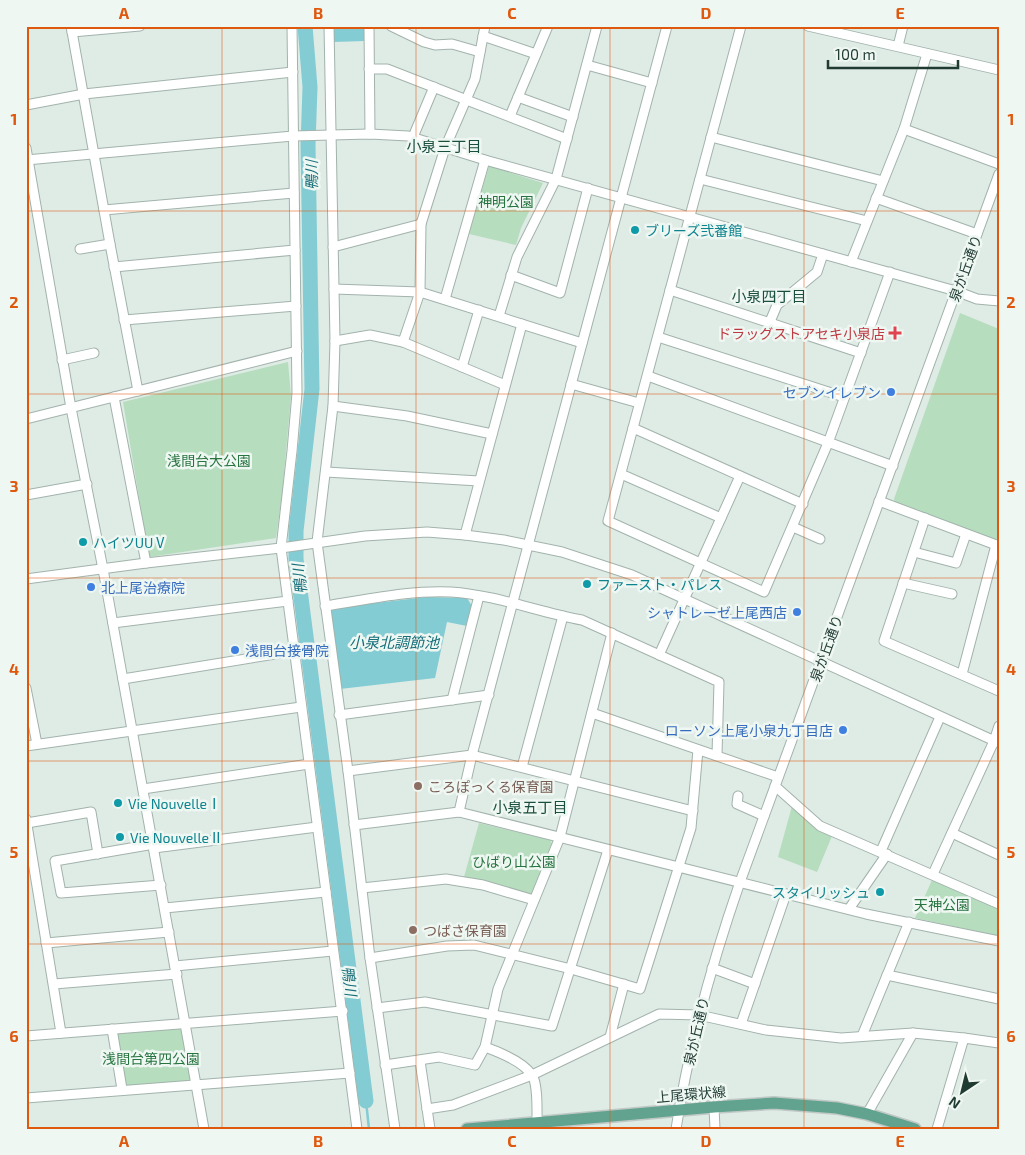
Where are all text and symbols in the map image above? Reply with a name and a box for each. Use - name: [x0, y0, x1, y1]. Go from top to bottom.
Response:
- text: A: [119, 3, 130, 22]
- text: B: [313, 3, 323, 22]
- text: C: [507, 3, 517, 22]
- text: D: [701, 3, 712, 22]
- text: E: [895, 3, 905, 22]
- scale bar: [828, 38, 958, 70]
- text: 100 m: [835, 45, 876, 63]
- text: 1: [11, 109, 17, 128]
- text: 1: [1008, 109, 1014, 128]
- district label: 小泉三丁目: [406, 137, 482, 155]
- water label: 鴨川: [302, 158, 320, 190]
- park label: 神明公園: [478, 193, 534, 210]
- place label: ブリーズ弐番館: [645, 222, 742, 239]
- marker: ブリーズ弐番館: [629, 224, 641, 236]
- street label: 泉が丘通り: [945, 232, 985, 304]
- district label: 小泉四丁目: [731, 287, 807, 305]
- text: 2: [9, 292, 19, 311]
- text: 2: [1006, 292, 1016, 311]
- place label: ドラッグストアセキ小泉店: [717, 325, 885, 342]
- marker: ドラッグストアセキ小泉店: [889, 327, 901, 339]
- place label: セブンイレブン: [783, 384, 881, 401]
- marker: セブンイレブン: [885, 386, 897, 398]
- park label: 浅間台大公園: [167, 452, 251, 469]
- text: 3: [9, 476, 19, 495]
- text: 3: [1006, 476, 1016, 495]
- place label: ハイツUUⅤ: [93, 534, 167, 551]
- marker: ハイツUUⅤ: [77, 536, 89, 548]
- water label: 鴨川: [288, 561, 310, 595]
- place label: ファースト・パレス: [597, 576, 722, 593]
- marker: ファースト・パレス: [581, 578, 593, 590]
- place label: 北上尾治療院: [101, 579, 185, 596]
- marker: 北上尾治療院: [85, 581, 97, 593]
- place label: シャトレーゼ上尾西店: [647, 604, 787, 621]
- marker: シャトレーゼ上尾西店: [791, 606, 803, 618]
- street label: 泉が丘通り: [806, 612, 846, 684]
- water label: 小泉北調節池: [349, 633, 441, 651]
- place label: 浅間台接骨院: [245, 642, 329, 659]
- marker: 浅間台接骨院: [229, 644, 241, 656]
- text: 4: [9, 659, 19, 678]
- text: 4: [1006, 659, 1016, 678]
- place label: ローソン上尾小泉九丁目店: [665, 722, 833, 739]
- marker: ローソン上尾小泉九丁目店: [837, 724, 849, 736]
- place label: ころぽっくる保育園: [428, 778, 554, 795]
- marker: ころぽっくる保育園: [412, 780, 424, 792]
- place label: Vie NouvelleⅠ: [128, 795, 221, 812]
- marker: Vie NouvelleⅠ: [112, 797, 124, 809]
- district label: 小泉五丁目: [492, 798, 568, 816]
- place label: Vie NouvelleⅡ: [130, 829, 223, 846]
- marker: Vie NouvelleⅡ: [114, 831, 126, 843]
- text: 5: [10, 842, 19, 861]
- text: 5: [1007, 842, 1016, 861]
- park label: ひばり山公園: [472, 853, 556, 870]
- place label: スタイリッシュ: [772, 884, 870, 901]
- marker: スタイリッシュ: [874, 886, 886, 898]
- park label: 天神公園: [914, 896, 970, 913]
- place label: つばさ保育園: [423, 922, 507, 939]
- marker: つばさ保育園: [407, 924, 419, 936]
- water label: 鴨川: [339, 965, 361, 999]
- street label: 泉が丘通り: [680, 995, 712, 1067]
- text: 6: [9, 1026, 19, 1045]
- text: 6: [1006, 1026, 1016, 1045]
- park label: 浅間台第四公園: [102, 1050, 200, 1067]
- north arrow: [938, 1068, 988, 1118]
- street label: 上尾環状線: [655, 1082, 727, 1106]
- text: N: [945, 1093, 963, 1113]
- text: A: [119, 1131, 130, 1150]
- text: B: [313, 1131, 323, 1150]
- text: C: [507, 1131, 517, 1150]
- text: D: [701, 1131, 712, 1150]
- text: E: [895, 1131, 905, 1150]

